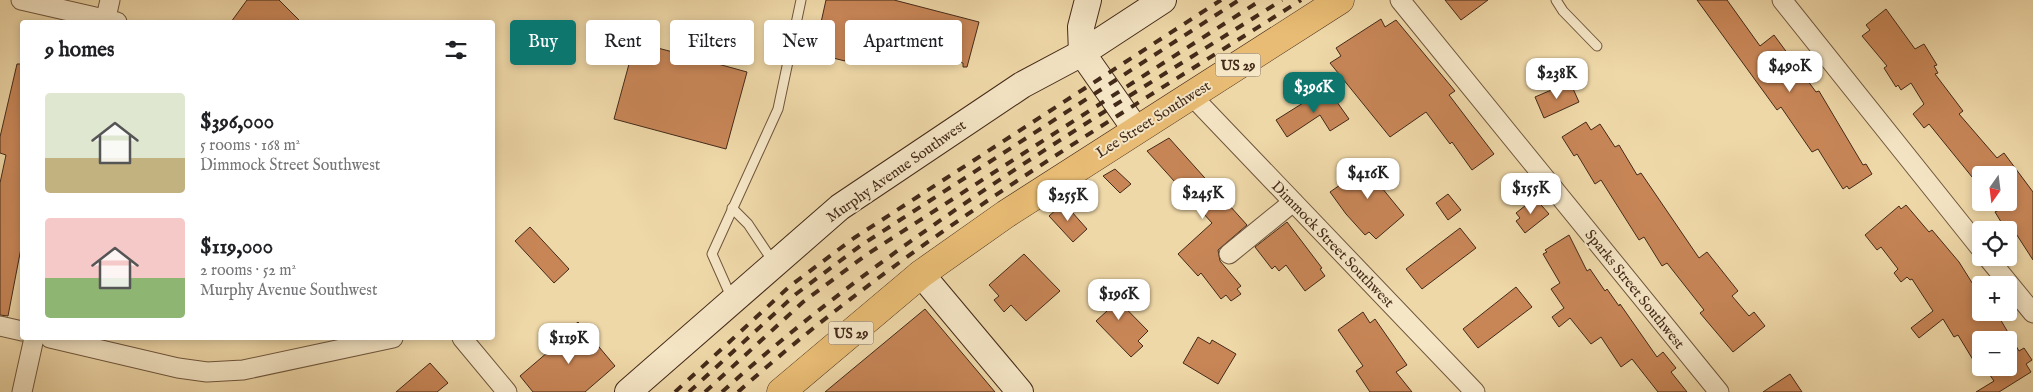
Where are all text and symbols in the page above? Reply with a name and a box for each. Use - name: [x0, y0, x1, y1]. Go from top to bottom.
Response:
- chip: Buy: [510, 20, 576, 65]
- chip: Rent: [586, 20, 660, 65]
- chip: Filters: [670, 20, 754, 65]
- chip: New: [764, 20, 835, 65]
- chip: Apartment: [845, 20, 962, 65]
- icon: filters: [442, 36, 470, 64]
- text: 9 homes: [45, 37, 114, 64]
- pin: $490K: [1755, 51, 1825, 93]
- road number: US 29: [1216, 54, 1260, 76]
- text: $490K: [1768, 57, 1812, 77]
- pin: $238K: [1522, 58, 1592, 100]
- text: $238K: [1537, 64, 1577, 84]
- pin: $396K: [1279, 72, 1349, 114]
- street label: Lee Street Southwest: [1092, 76, 1214, 162]
- text: $396K: [1294, 78, 1334, 98]
- text: $396,000: [200, 109, 274, 136]
- icon: home: [85, 113, 145, 173]
- street label: Murphy Avenue Southwest: [823, 116, 970, 227]
- text: 5 rooms · 168 m²: [200, 136, 300, 156]
- text: Dimmock Street Southwest: [200, 156, 380, 176]
- pin: $416K: [1333, 158, 1403, 200]
- text: $416K: [1348, 164, 1388, 184]
- north arrow: [1972, 166, 2018, 211]
- map controls: [1972, 166, 2017, 376]
- pin: $155K: [1496, 172, 1566, 215]
- street label: Dimmock Street Southwest: [1267, 177, 1398, 312]
- pin: $245K: [1168, 178, 1238, 220]
- text: $155K: [1512, 179, 1550, 199]
- pin: $255K: [1033, 180, 1103, 222]
- text: $245K: [1182, 184, 1224, 204]
- text: $255K: [1048, 186, 1088, 206]
- button: locate: [1972, 221, 2017, 266]
- street label: Sparks Street Southwest: [1581, 226, 1689, 353]
- text: $119,000: [200, 234, 273, 261]
- icon: home: [85, 238, 145, 298]
- text: 2 rooms · 52 m²: [200, 261, 296, 281]
- button: +: [1972, 276, 2017, 321]
- pin: $196K: [1084, 278, 1154, 321]
- text: Murphy Avenue Southwest: [200, 281, 377, 301]
- text: $196K: [1099, 285, 1139, 305]
- pin: $119K: [534, 322, 604, 365]
- road number: US 29: [828, 322, 874, 344]
- text: $119K: [549, 329, 589, 349]
- button: −: [1972, 331, 2017, 376]

